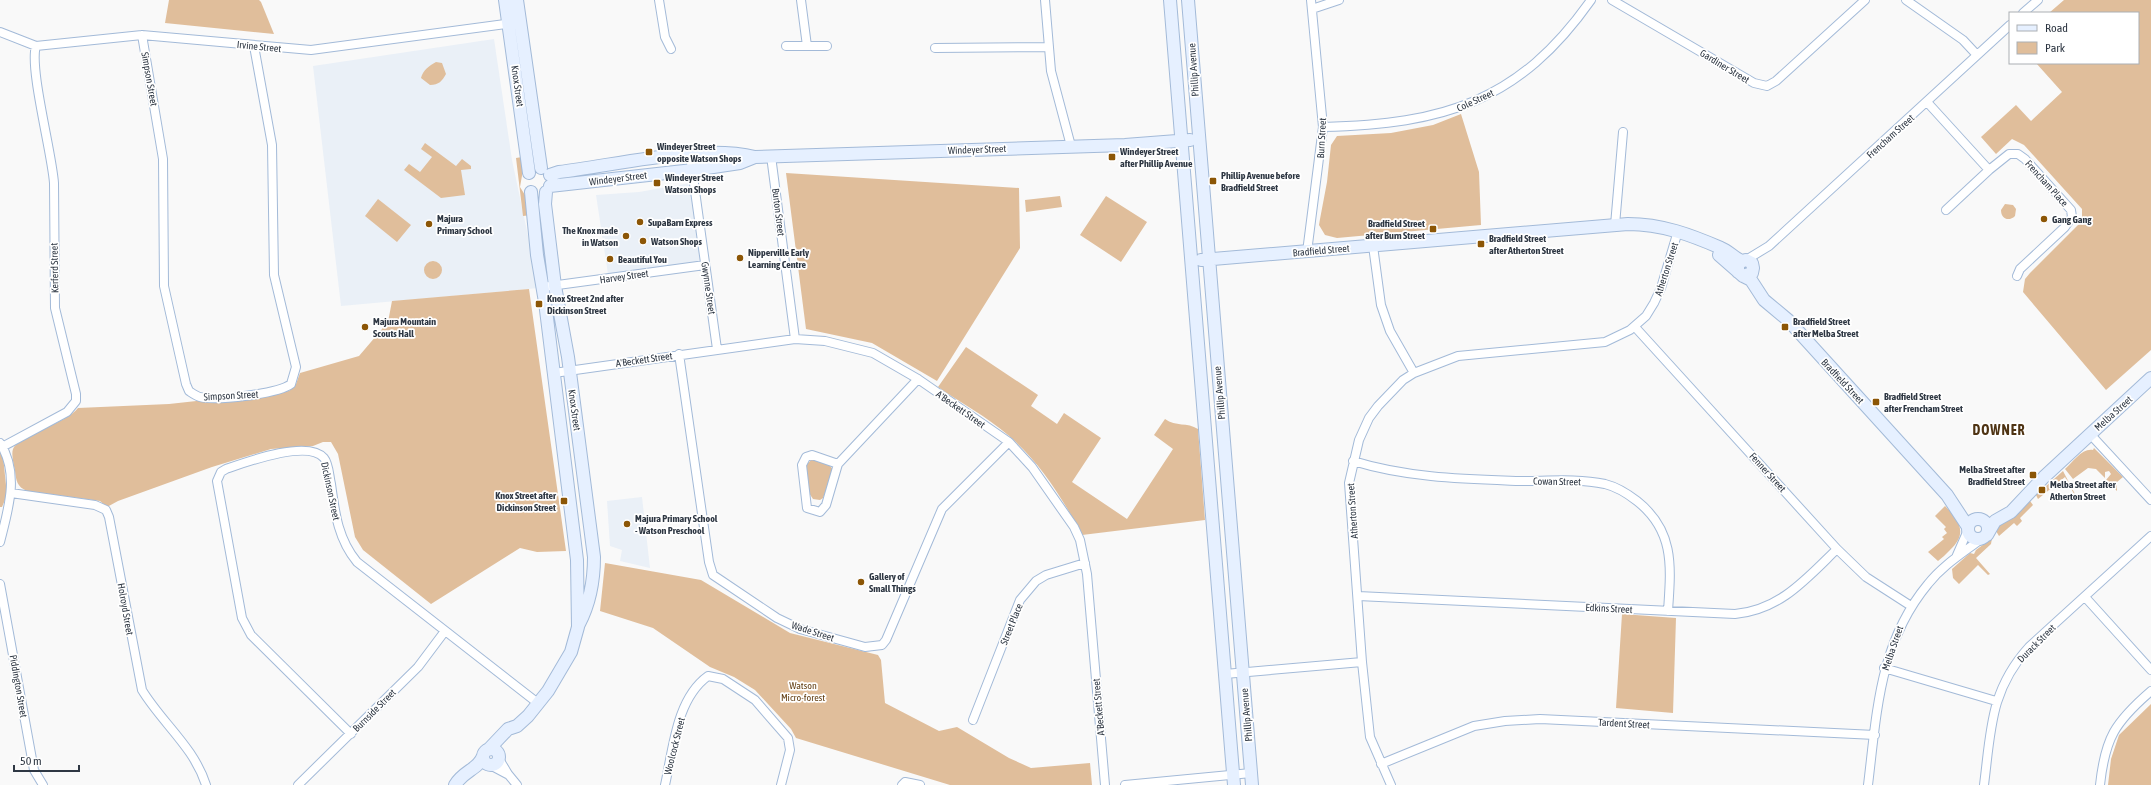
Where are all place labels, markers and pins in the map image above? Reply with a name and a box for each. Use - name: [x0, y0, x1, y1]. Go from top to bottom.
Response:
- place label: Windeyer Street opposite Watson Shops: [656, 141, 742, 164]
- place label: Windeyer Street after Phillip Avenue: [1119, 146, 1193, 169]
- marker: Windeyer Street opposite Watson Shops: [644, 147, 654, 157]
- marker: Windeyer Street after Phillip Avenue: [1107, 152, 1117, 162]
- place label: Phillip Avenue before Bradfield Street: [1221, 170, 1300, 193]
- place label: Windeyer Street Watson Shops: [664, 172, 724, 195]
- marker: Phillip Avenue before Bradfield Street: [1208, 176, 1218, 186]
- marker: Windeyer Street Watson Shops: [652, 178, 662, 188]
- place label: Majura Primary School: [437, 213, 493, 236]
- marker: Gang Gang: [2039, 214, 2049, 224]
- place label: Gang Gang: [2052, 214, 2092, 225]
- marker: SupaBarn Express: [635, 217, 645, 227]
- place label: SupaBarn Express: [648, 217, 713, 228]
- place label: Bradfield Street after Burn Street: [1365, 218, 1425, 241]
- marker: Majura Primary School: [424, 219, 434, 229]
- marker: Bradfield Street after Burn Street: [1428, 224, 1438, 234]
- place label: The Knox made in Watson: [562, 225, 618, 248]
- marker: The Knox made in Watson: [621, 231, 631, 241]
- place label: Bradfield Street after Atherton Street: [1489, 233, 1564, 256]
- marker: Watson Shops: [638, 236, 648, 246]
- place label: Watson Shops: [650, 236, 702, 247]
- marker: Bradfield Street after Atherton Street: [1476, 239, 1486, 249]
- place label: Nipperville Early Learning Centre: [748, 247, 810, 270]
- marker: Nipperville Early Learning Centre: [735, 253, 745, 263]
- marker: Beautiful You: [605, 254, 615, 264]
- place label: Beautiful You: [618, 254, 667, 265]
- place label: Knox Street 2nd after Dickinson Street: [547, 293, 624, 316]
- marker: Knox Street 2nd after Dickinson Street: [534, 299, 544, 309]
- place label: Majura Mountain Scouts Hall: [373, 316, 436, 339]
- place label: Bradfield Street after Melba Street: [1793, 316, 1859, 339]
- marker: Majura Mountain Scouts Hall: [360, 322, 370, 332]
- marker: Bradfield Street after Melba Street: [1780, 322, 1790, 332]
- place label: Bradfield Street after Frencham Street: [1884, 391, 1963, 414]
- marker: Bradfield Street after Frencham Street: [1871, 397, 1881, 407]
- place label: Melba Street after Bradfield Street: [1959, 464, 2026, 487]
- marker: Melba Street after Bradfield Street: [2028, 470, 2038, 480]
- place label: Melba Street after Atherton Street: [2049, 479, 2117, 502]
- marker: Melba Street after Atherton Street: [2037, 485, 2047, 495]
- place label: Knox Street after Dickinson Street: [495, 490, 557, 513]
- marker: Knox Street after Dickinson Street: [559, 496, 569, 506]
- place label: Majura Primary School - Watson Preschool: [635, 513, 718, 536]
- marker: Majura Primary School - Watson Preschool: [622, 519, 632, 529]
- place label: Gallery of Small Things: [869, 571, 916, 594]
- marker: Gallery of Small Things: [856, 577, 866, 587]

